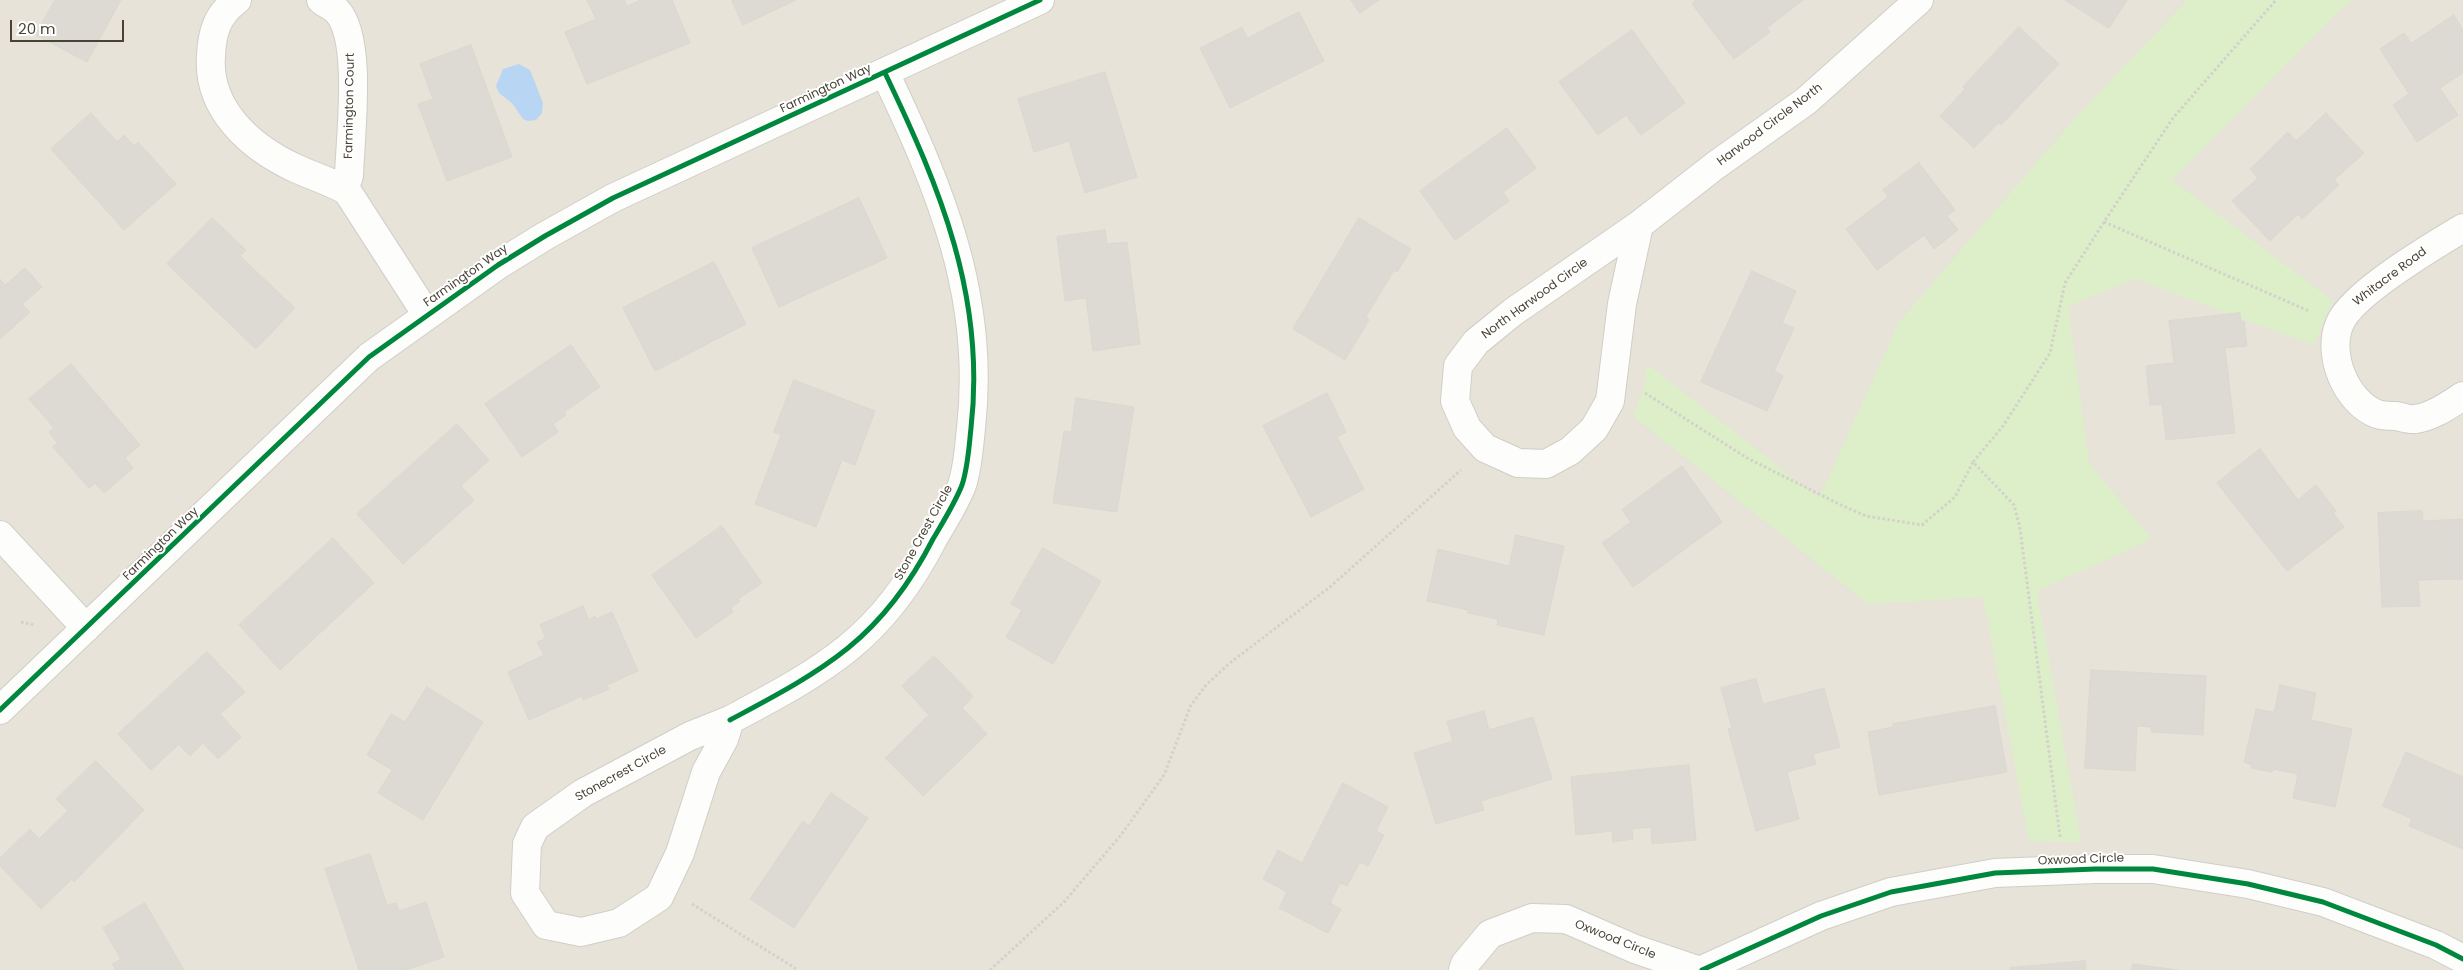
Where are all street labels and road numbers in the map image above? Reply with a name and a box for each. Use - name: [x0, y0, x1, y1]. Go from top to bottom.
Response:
- street label: Farmington Court: [342, 53, 358, 159]
- street label: Farmington Way: [778, 62, 874, 116]
- street label: Harwood Circle North: [1715, 81, 1825, 169]
- street label: Farmington Way: [421, 242, 511, 310]
- street label: Whitacre Road: [2350, 245, 2430, 309]
- street label: North Harwood Circle: [1479, 256, 1591, 342]
- street label: Stone Crest Circle: [892, 483, 956, 583]
- street label: Farmington Way: [120, 504, 202, 584]
- street label: Stonecrest Circle: [573, 743, 669, 805]
- street label: Oxwood Circle: [2038, 851, 2124, 869]
- street label: Oxwood Circle: [1572, 917, 1658, 963]

